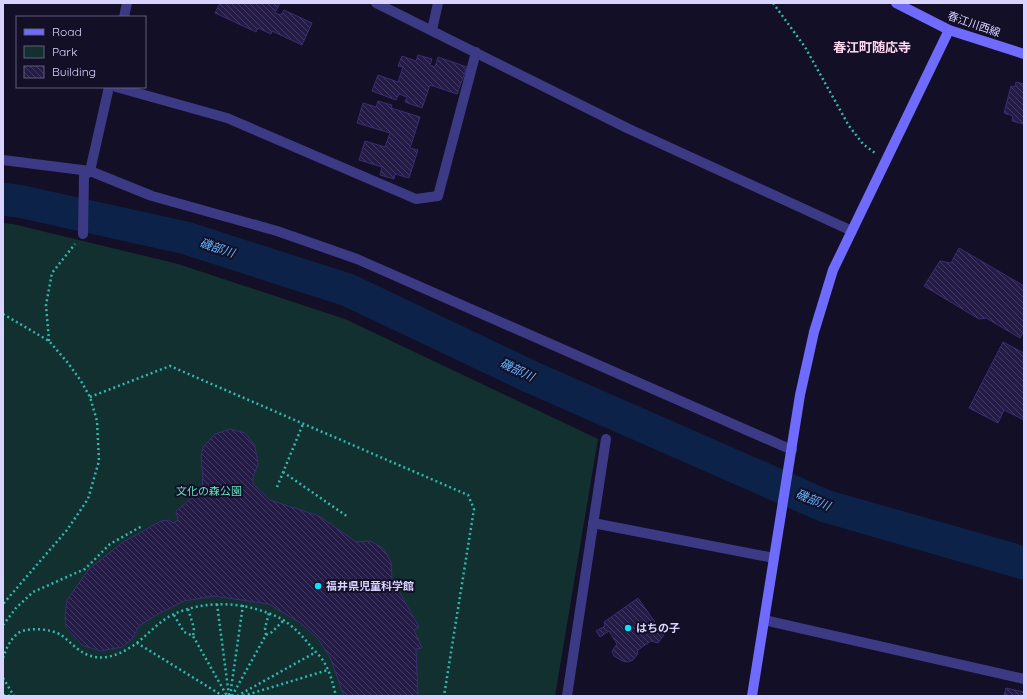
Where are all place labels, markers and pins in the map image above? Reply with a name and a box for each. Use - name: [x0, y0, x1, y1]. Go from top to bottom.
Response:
- place label: 福井県児童科学館: [326, 579, 414, 593]
- marker: 福井県児童科学館: [313, 581, 323, 591]
- place label: はちの子: [636, 621, 680, 635]
- marker: はちの子: [623, 623, 633, 633]

